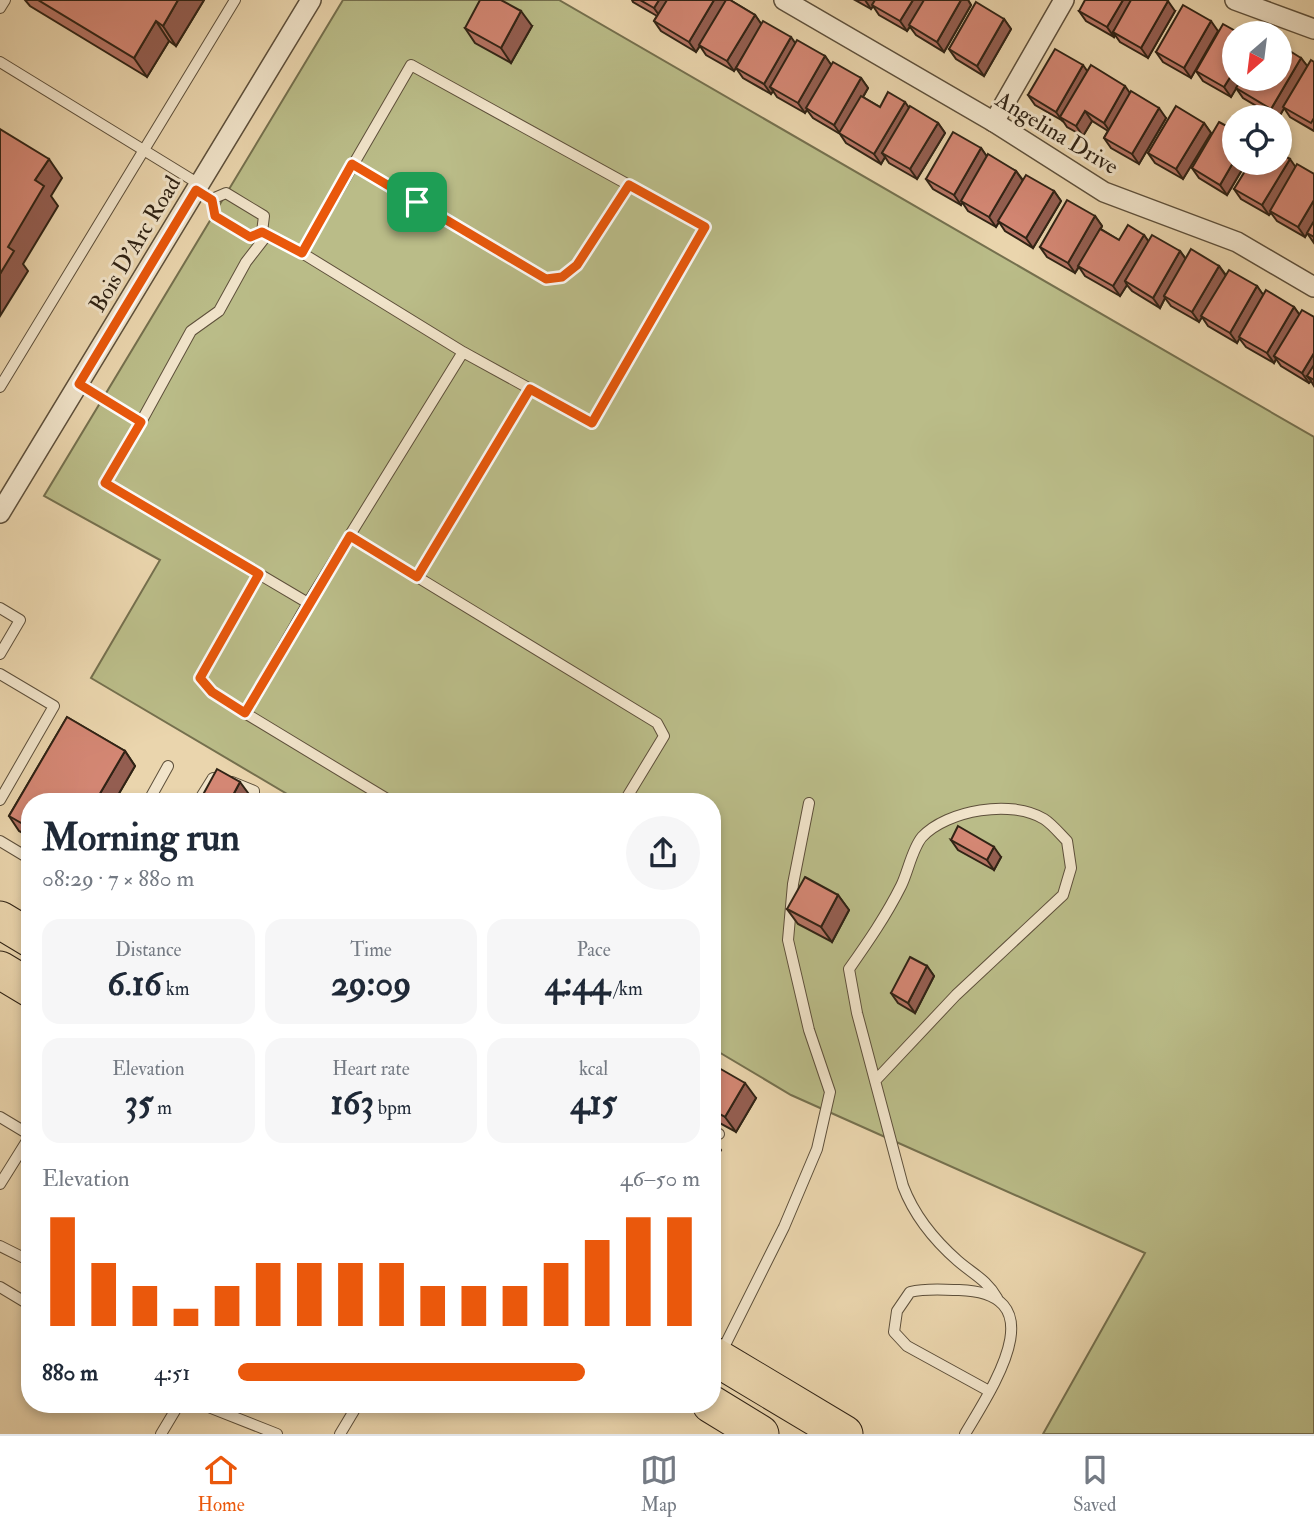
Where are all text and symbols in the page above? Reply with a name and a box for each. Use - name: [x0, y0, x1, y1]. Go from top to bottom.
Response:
- north arrow: [1222, 21, 1292, 91]
- map controls: [1222, 21, 1292, 175]
- street label: Angelina Drive: [989, 84, 1124, 181]
- button: locate: [1222, 105, 1292, 175]
- street label: Bois D'Arc Road: [83, 171, 187, 317]
- pin: [387, 172, 447, 232]
- icon: arrive: [398, 183, 436, 221]
- text: Morning run: [42, 814, 240, 862]
- button: share: [626, 816, 700, 890]
- text: 08:29 · 7 × 880 m: [42, 864, 194, 893]
- text: Distance: [115, 938, 182, 962]
- text: Time: [350, 938, 392, 962]
- text: Pace: [577, 938, 611, 962]
- text: 6.16: [107, 962, 162, 1006]
- text: 29:09: [331, 962, 411, 1006]
- text: 4:44: [545, 962, 610, 1006]
- text: km: [162, 977, 189, 1001]
- text: /km: [610, 977, 643, 1001]
- text: Elevation: [112, 1057, 185, 1081]
- text: Heart rate: [332, 1057, 410, 1081]
- text: kcal: [579, 1057, 608, 1081]
- text: 35: [125, 1081, 153, 1125]
- text: 163: [330, 1081, 374, 1125]
- text: 415: [570, 1081, 617, 1125]
- text: m: [153, 1096, 172, 1120]
- text: bpm: [374, 1096, 412, 1120]
- text: Elevation: [42, 1164, 130, 1193]
- text: 46–50 m: [620, 1164, 700, 1193]
- text: 880 m: [42, 1358, 98, 1387]
- text: 4:51: [154, 1358, 190, 1387]
- tab: Home: [198, 1451, 245, 1517]
- tab: Map: [640, 1451, 678, 1517]
- tab: Saved: [1073, 1451, 1116, 1517]

